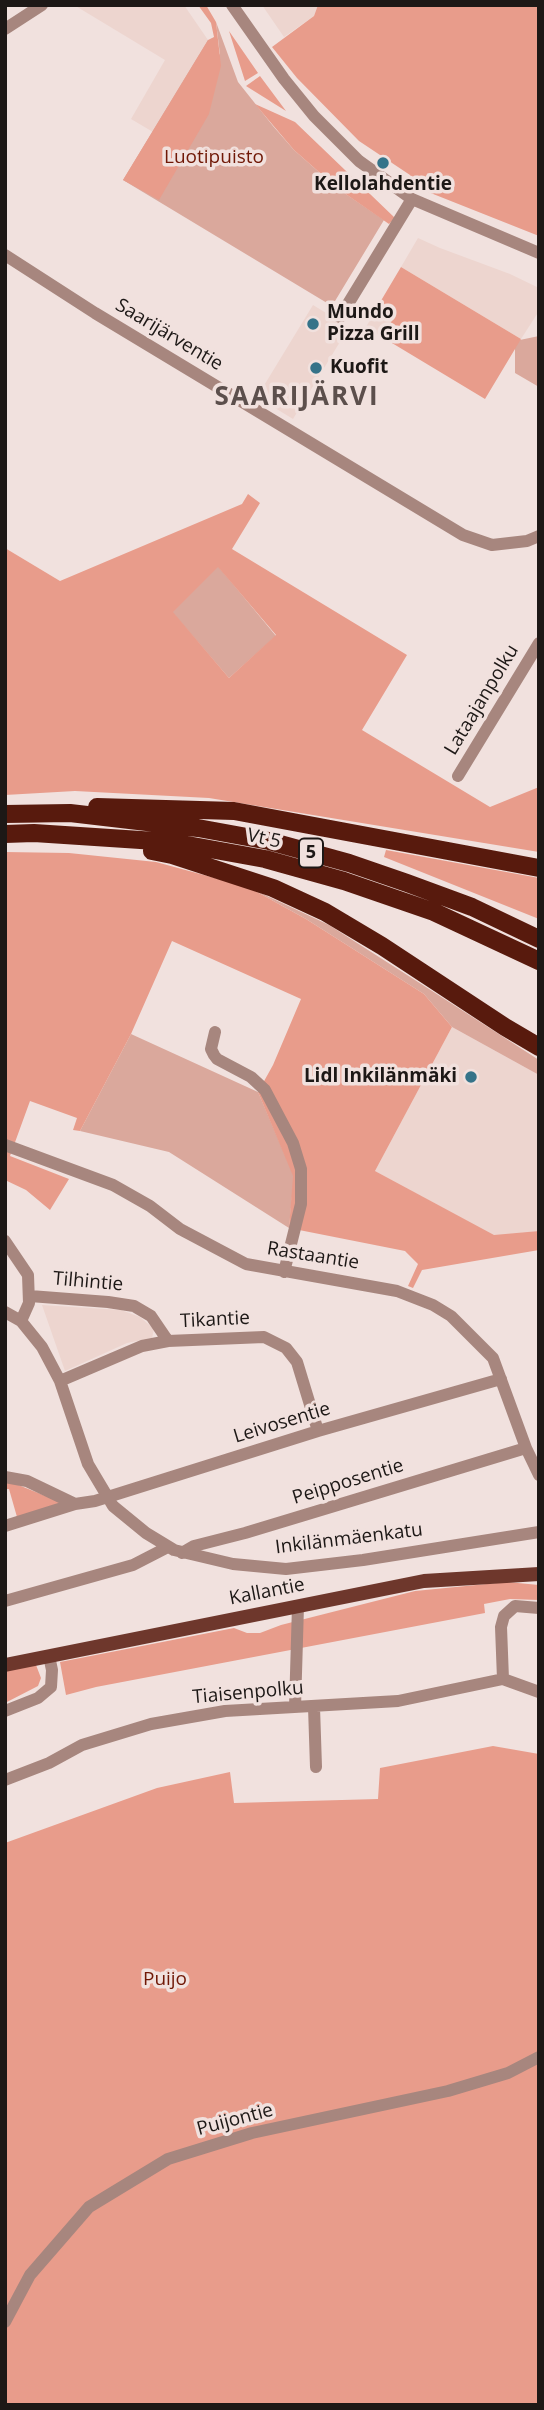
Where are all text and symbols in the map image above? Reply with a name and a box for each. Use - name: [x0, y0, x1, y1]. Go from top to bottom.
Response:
- park label: Luotipuisto: [164, 147, 264, 169]
- marker: Kellolahdentie: [375, 155, 391, 171]
- place label: Kellolahdentie: [314, 174, 452, 196]
- street label: Saarijärventie: [111, 294, 227, 376]
- place label: Mundo Pizza Grill: [327, 302, 419, 346]
- marker: Mundo Pizza Grill: [305, 316, 321, 332]
- place label: Kuofit: [330, 357, 388, 379]
- marker: Kuofit: [308, 360, 324, 376]
- district label: SAARIJÄRVI: [216, 382, 378, 414]
- street label: Lataajanpolku: [440, 641, 524, 759]
- street label: Vt 5: [245, 824, 283, 854]
- road number: 5: [299, 838, 323, 868]
- place label: Lidl Inkilänmäki: [304, 1066, 457, 1088]
- marker: Lidl Inkilänmäki: [463, 1069, 479, 1085]
- street label: Rastaantie: [265, 1237, 361, 1275]
- street label: Tilhintie: [52, 1268, 124, 1296]
- street label: Tikantie: [180, 1307, 250, 1333]
- street label: Leivosentie: [231, 1397, 333, 1449]
- street label: Peipposentie: [290, 1454, 406, 1510]
- street label: Inkilänmäenkatu: [274, 1519, 424, 1559]
- street label: Kallantie: [227, 1574, 307, 1610]
- street label: Tiaisenpolku: [191, 1677, 305, 1709]
- park label: Puijo: [143, 1969, 187, 1991]
- street label: Puijontie: [194, 2099, 276, 2141]

